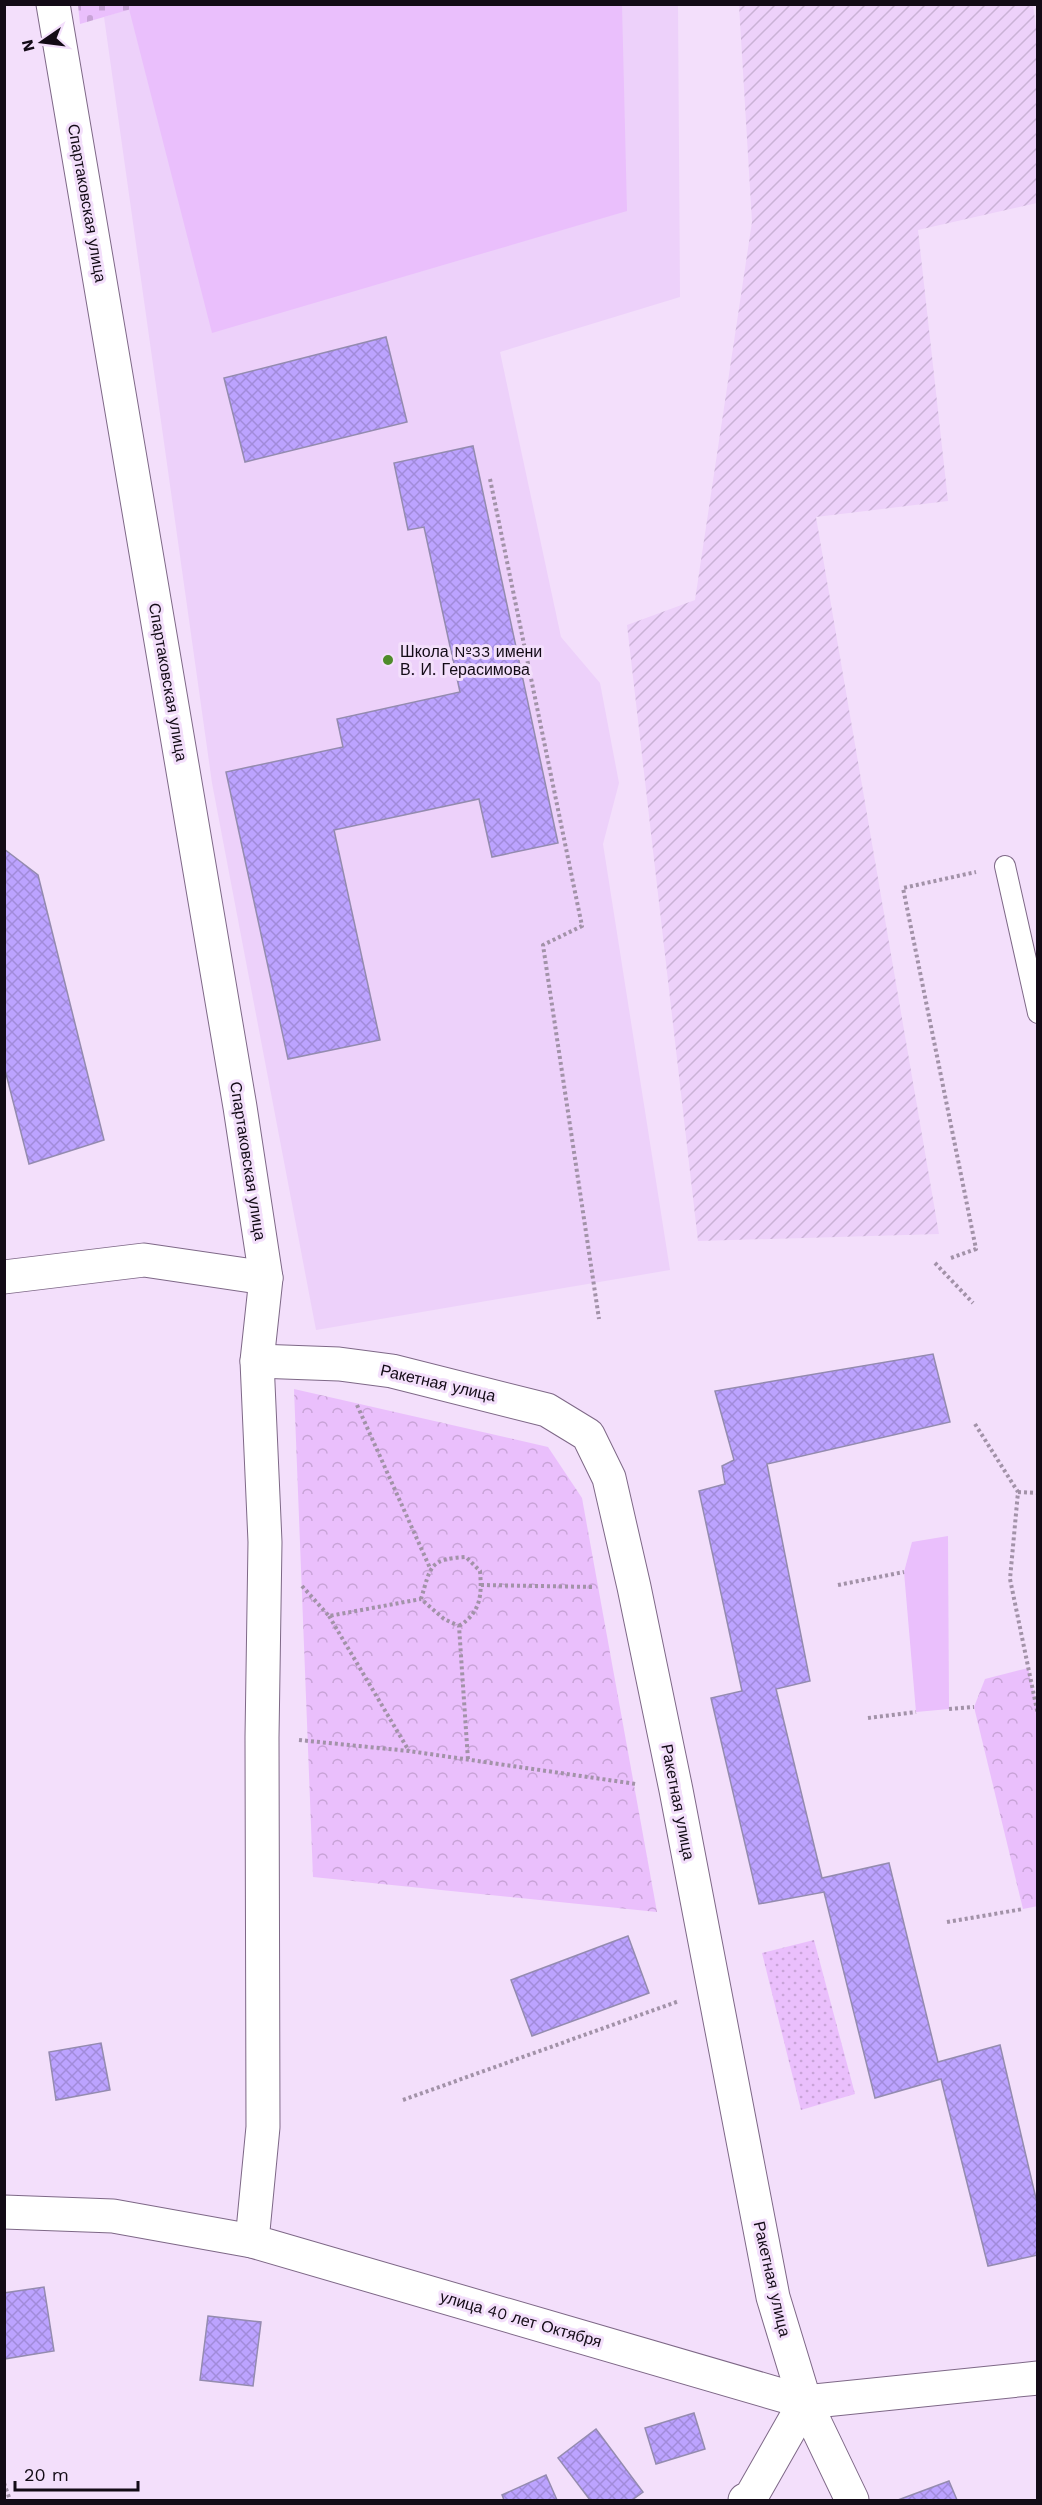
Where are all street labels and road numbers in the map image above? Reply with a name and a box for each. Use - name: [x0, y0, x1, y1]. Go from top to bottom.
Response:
- street label: Спартаковская улица: [64, 122, 110, 284]
- street label: Спартаковская улица: [145, 601, 191, 763]
- street label: Спартаковская улица: [226, 1080, 270, 1242]
- street label: Ракетная улица: [378, 1360, 498, 1406]
- street label: Ракетная улица: [657, 1742, 699, 1862]
- street label: Ракетная улица: [749, 2219, 795, 2339]
- street label: улица 40 лет Октября: [438, 2287, 604, 2351]

